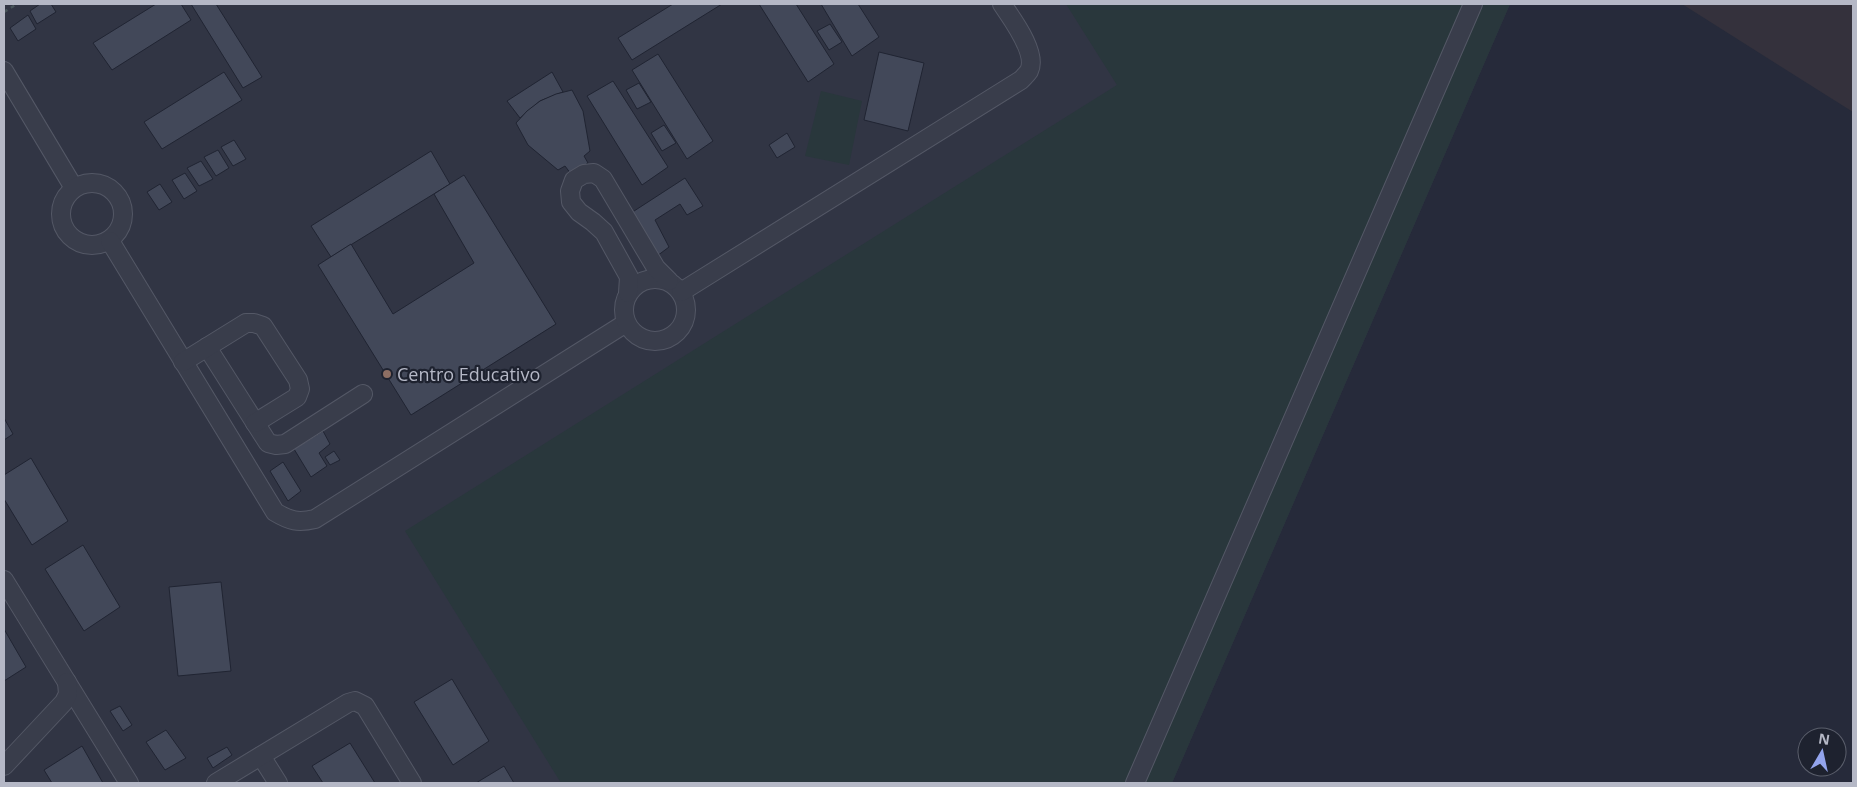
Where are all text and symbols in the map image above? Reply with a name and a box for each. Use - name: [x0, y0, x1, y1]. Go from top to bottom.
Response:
- place label: Centro Educativo: [397, 362, 540, 386]
- marker: Centro Educativo: [381, 368, 393, 380]
- north arrow: [1797, 727, 1847, 777]
- text: N: [1817, 728, 1831, 749]

